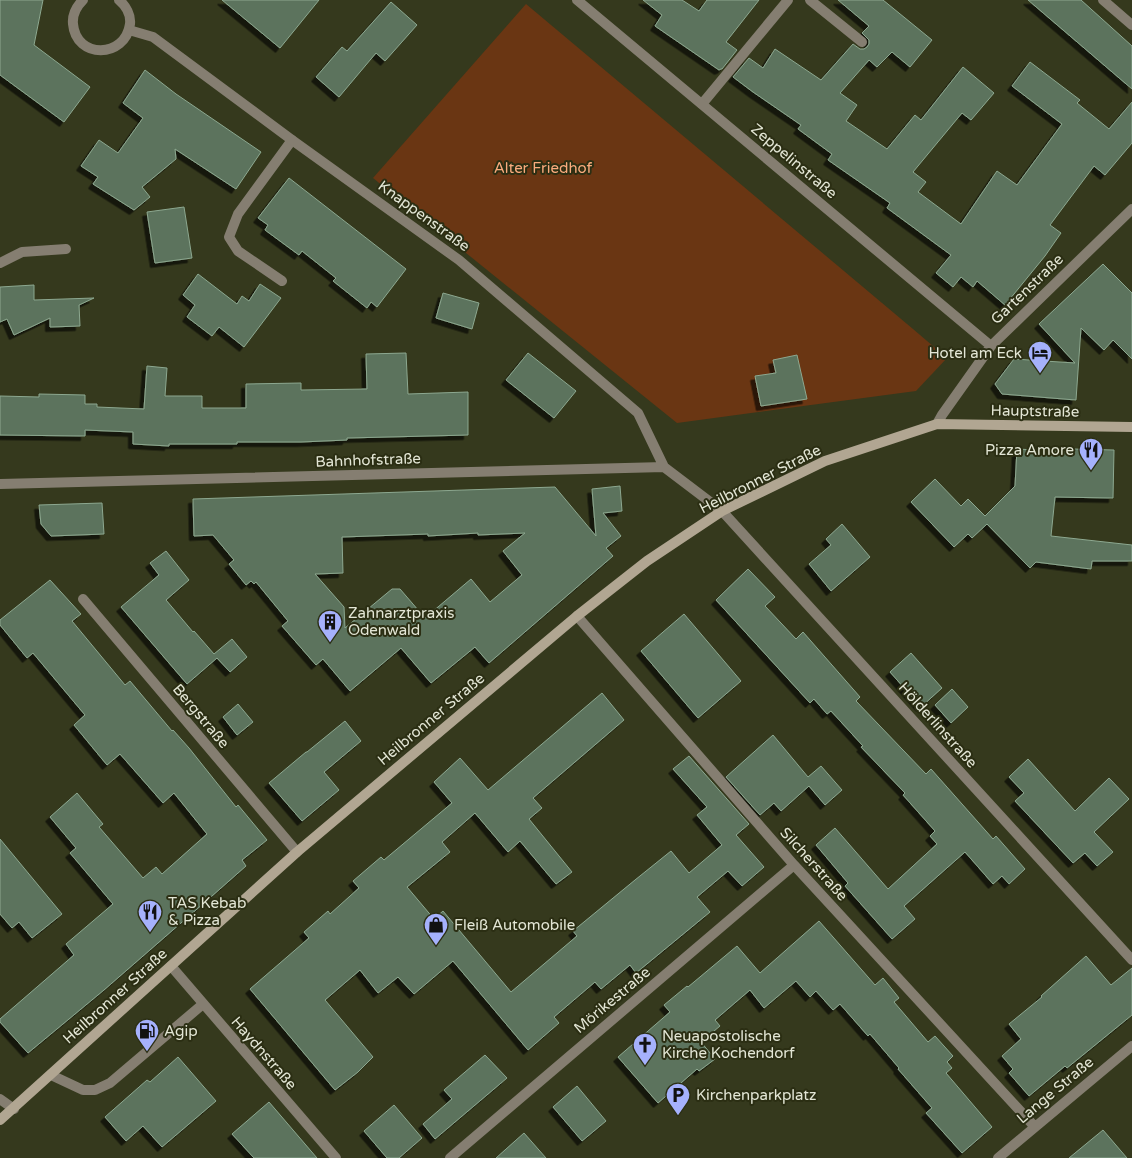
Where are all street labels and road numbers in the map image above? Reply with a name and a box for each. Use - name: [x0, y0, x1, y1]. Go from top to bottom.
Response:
- street label: Zeppelinstraße: [747, 120, 841, 202]
- street label: Knappenstraße: [375, 177, 473, 255]
- street label: Gartenstraße: [987, 250, 1067, 328]
- street label: Hauptstraße: [991, 401, 1079, 421]
- street label: Heilbronner Straße: [696, 441, 824, 517]
- street label: Bahnhofstraße: [315, 449, 421, 471]
- street label: Heilbronner Straße: [374, 669, 488, 769]
- street label: Hölderlinstraße: [895, 678, 981, 772]
- street label: Bergstraße: [169, 680, 233, 752]
- street label: Silcherstraße: [776, 824, 852, 904]
- street label: Heilbronner Straße: [59, 944, 171, 1048]
- street label: Mörikestraße: [570, 963, 654, 1037]
- street label: Haydnstraße: [227, 1013, 301, 1093]
- street label: Lange Straße: [1013, 1053, 1097, 1127]

